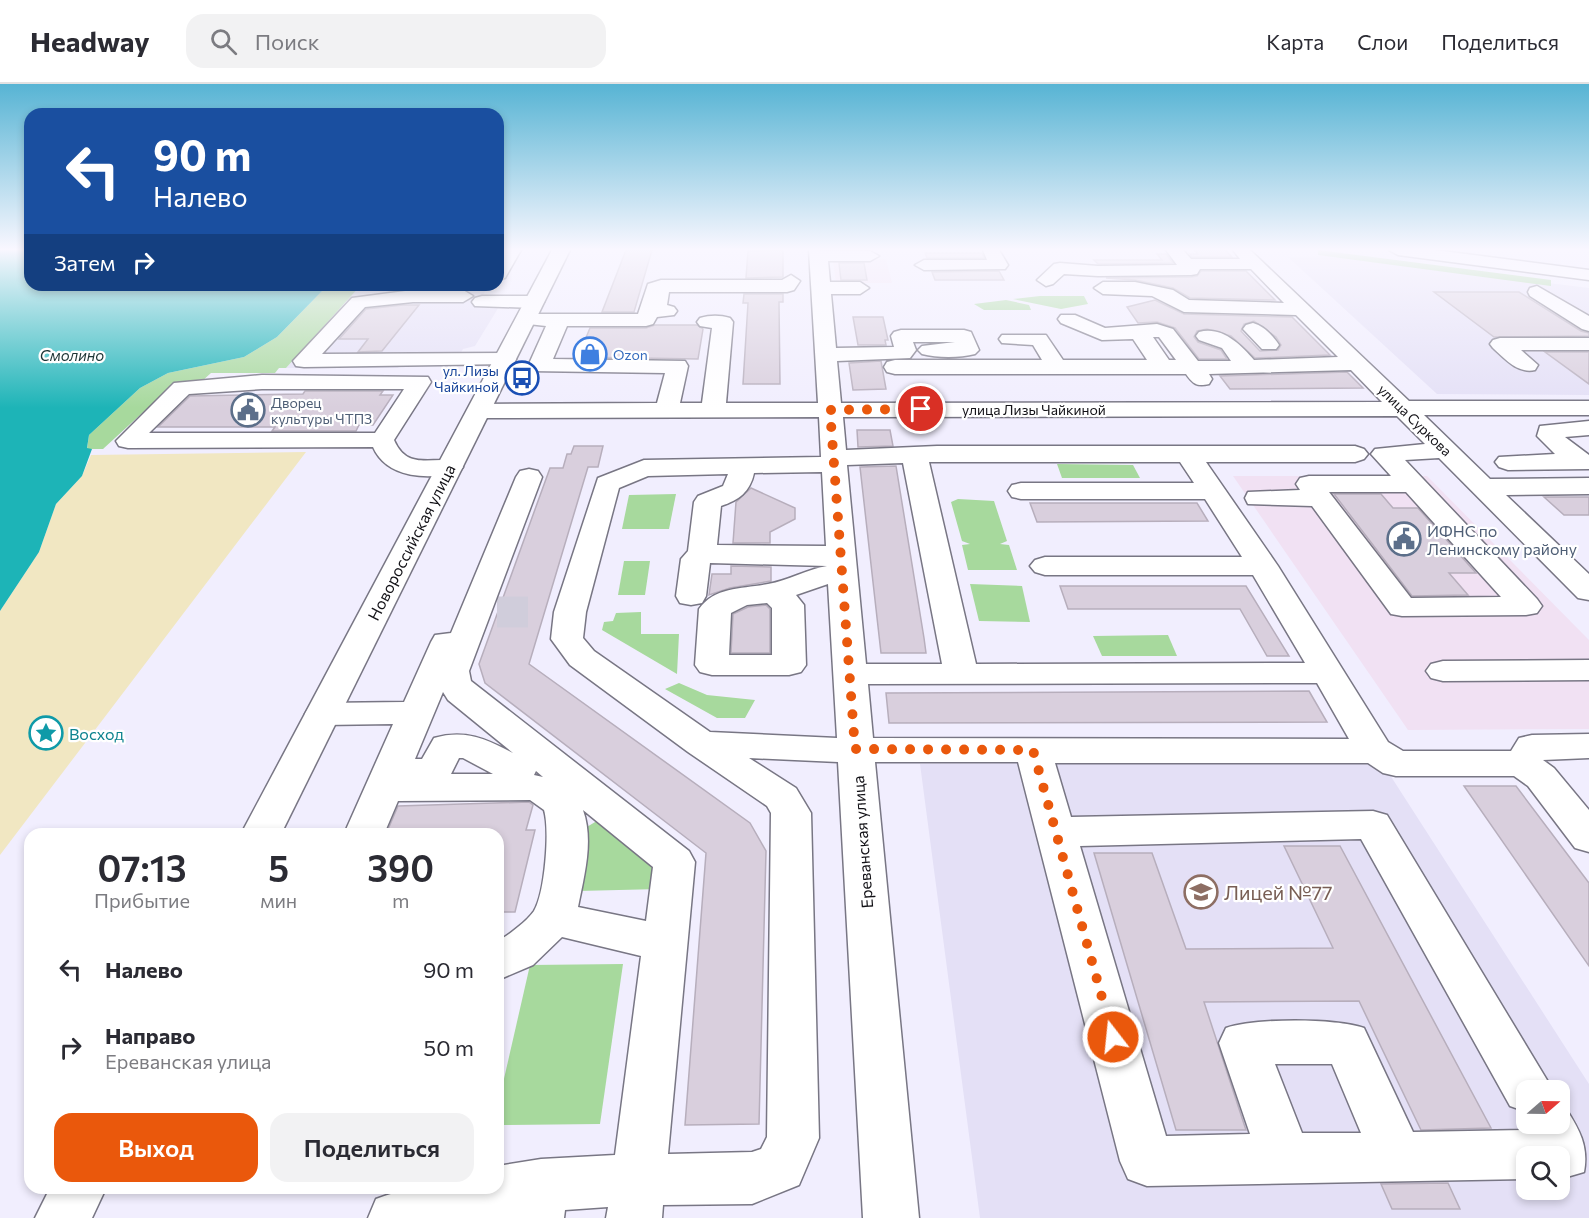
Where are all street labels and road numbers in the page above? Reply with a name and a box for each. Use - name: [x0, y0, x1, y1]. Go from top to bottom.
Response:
- street label: улица Суркова: [1375, 381, 1455, 459]
- street label: улица Лизы Чайкиной: [962, 401, 1106, 418]
- street label: Новороссийская улица: [363, 461, 459, 623]
- street label: Ереванская улица: [848, 775, 876, 909]

